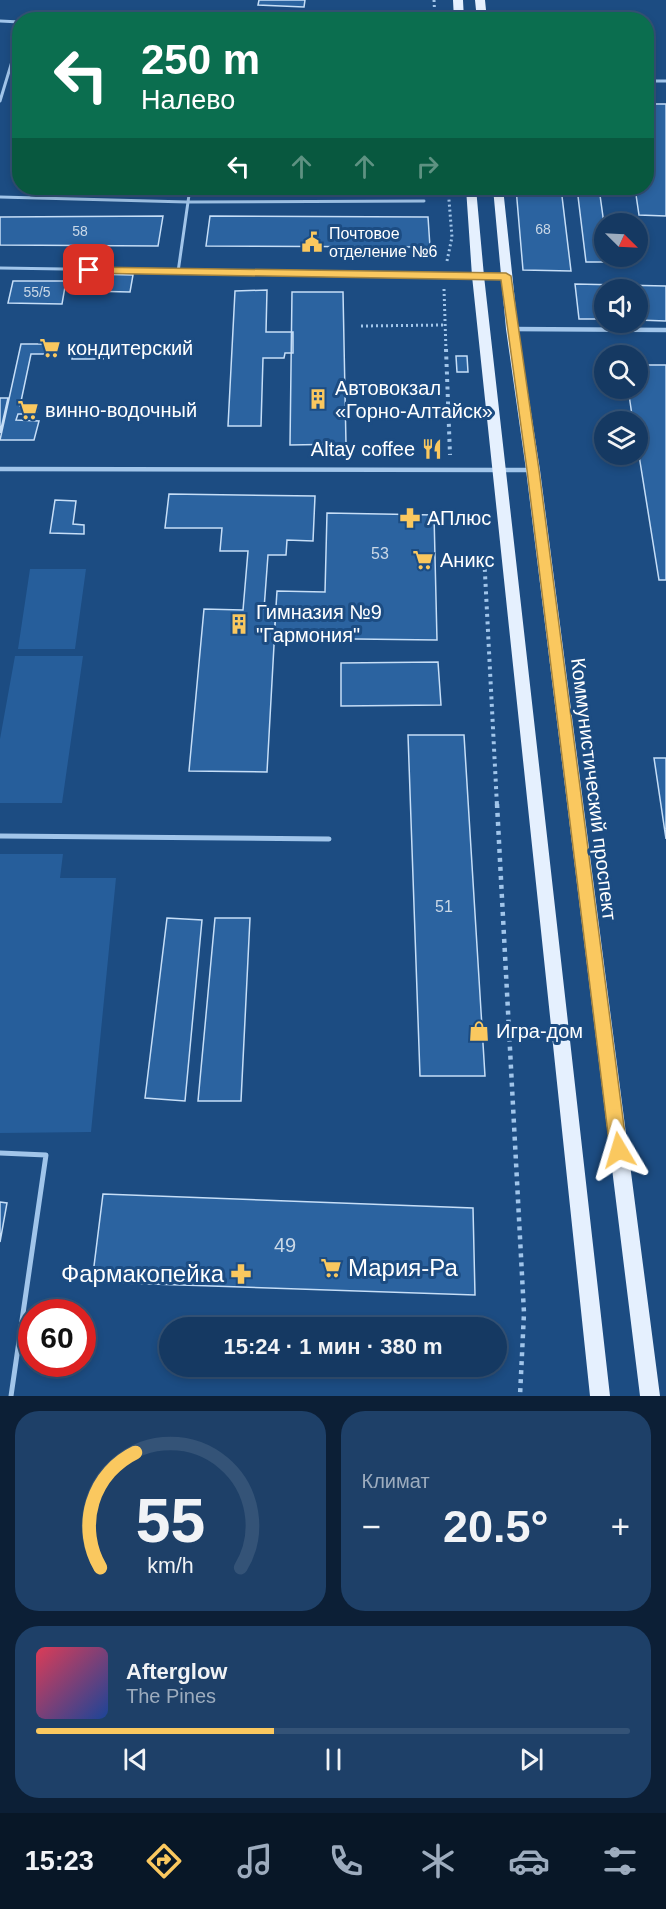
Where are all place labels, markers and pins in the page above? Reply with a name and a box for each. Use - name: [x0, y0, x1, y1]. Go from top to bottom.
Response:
- place label: Почтовое отделение №6: [329, 225, 438, 260]
- public building icon: Почтовое отделение №6: [300, 230, 324, 254]
- pin: [63, 244, 114, 295]
- supermarket icon: кондитерский: [38, 336, 62, 360]
- place label: кондитерский: [67, 337, 193, 359]
- place label: Автовокзал «Горно-Алтайск»: [335, 377, 493, 422]
- building icon: Автовокзал «Горно-Алтайск»: [306, 387, 330, 411]
- supermarket icon: винно-водочный: [16, 398, 40, 422]
- place label: винно-водочный: [45, 399, 197, 421]
- restaurant icon: Altay coffee: [420, 437, 444, 461]
- place label: Altay coffee: [311, 438, 415, 460]
- pharmacy icon: АПлюс: [398, 506, 422, 530]
- place label: АПлюс: [427, 507, 491, 529]
- supermarket icon: Аникс: [411, 548, 435, 572]
- place label: Аникс: [440, 549, 495, 571]
- place label: Гимназия №9 "Гармония": [256, 601, 382, 646]
- building icon: Гимназия №9 "Гармония": [227, 612, 251, 636]
- shop icon: Игра-дом: [467, 1019, 491, 1043]
- place label: Игра-дом: [496, 1020, 583, 1042]
- place label: Мария-Ра: [348, 1254, 459, 1281]
- supermarket icon: Мария-Ра: [319, 1256, 343, 1280]
- place label: Фармакопейка: [61, 1260, 225, 1287]
- pharmacy icon: Фармакопейка: [229, 1262, 253, 1286]

